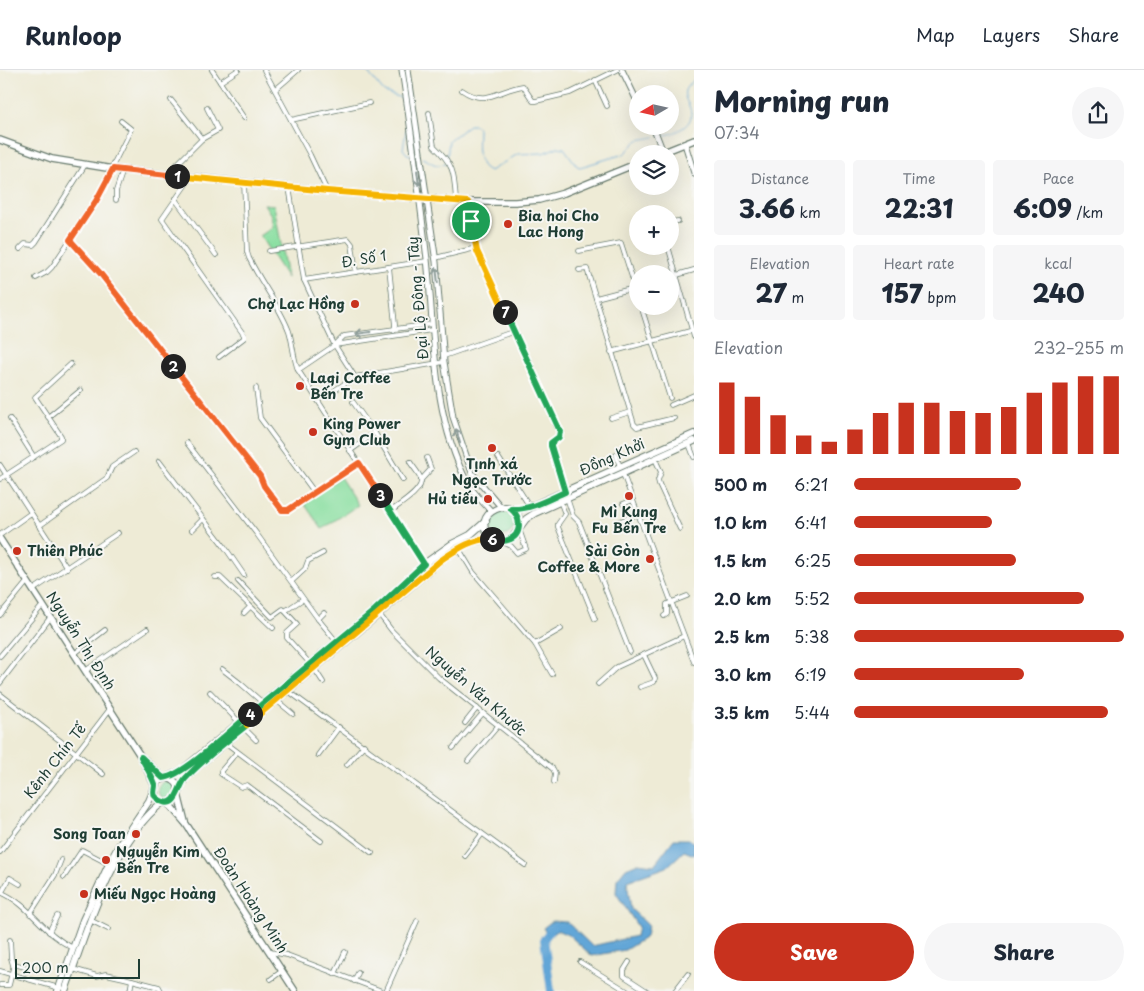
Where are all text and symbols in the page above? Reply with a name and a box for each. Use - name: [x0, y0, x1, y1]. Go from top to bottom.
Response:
- text: Runloop: [25, 17, 122, 53]
- text: Map: [916, 21, 955, 48]
- text: Layers: [983, 21, 1040, 48]
- text: Share: [1068, 21, 1119, 48]
- text: Morning run: [714, 79, 890, 122]
- north arrow: [629, 85, 679, 135]
- map controls: [629, 85, 679, 315]
- button: share: [1072, 87, 1124, 139]
- text: 07:34: [714, 120, 760, 144]
- button: layers: [629, 145, 679, 195]
- pin: 1: [164, 164, 190, 188]
- text: 1: [174, 166, 181, 187]
- text: Distance: [750, 168, 809, 189]
- text: Time: [902, 168, 936, 189]
- text: Pace: [1043, 168, 1074, 189]
- one-way arrow: [413, 170, 423, 186]
- text: 3.66: [739, 189, 795, 227]
- text: 22:31: [885, 189, 953, 227]
- text: 6:09: [1013, 189, 1072, 227]
- pin: [450, 200, 492, 242]
- text: km: [795, 202, 821, 223]
- text: /km: [1072, 202, 1103, 223]
- place label: Bia hoi Cho Lac Hong: [518, 205, 599, 242]
- button: +: [629, 205, 679, 255]
- icon: arrive: [457, 207, 485, 235]
- marker: Bia hoi Cho Lac Hong: [502, 218, 514, 230]
- street label: Đại Lộ Đông - Tây: [402, 236, 433, 361]
- street label: Đ. Số 1: [340, 245, 388, 272]
- text: Elevation: [749, 253, 810, 274]
- text: Heart rate: [884, 253, 954, 274]
- text: kcal: [1044, 253, 1072, 274]
- button: −: [629, 265, 679, 315]
- one-way arrow: [432, 268, 442, 284]
- text: 27: [755, 274, 787, 312]
- text: 157: [881, 274, 923, 312]
- text: 240: [1032, 274, 1085, 312]
- text: m: [787, 287, 804, 308]
- text: bpm: [923, 287, 957, 308]
- place label: Chợ Lạc Hồng: [247, 293, 345, 314]
- marker: Chợ Lạc Hồng: [349, 298, 361, 310]
- pin: 7: [492, 300, 518, 324]
- text: 7: [501, 302, 510, 323]
- one-way arrow: [355, 328, 371, 338]
- text: Elevation: [714, 335, 783, 359]
- text: 232–255 m: [1034, 335, 1124, 359]
- pin: 2: [160, 354, 186, 378]
- text: 2: [169, 356, 178, 377]
- place label: Lagi Coffee Bến Tre: [310, 367, 391, 404]
- marker: Lagi Coffee Bến Tre: [294, 380, 306, 392]
- place label: King Power Gym Club: [323, 413, 402, 450]
- marker: King Power Gym Club: [307, 426, 319, 438]
- one-way arrow: [453, 429, 463, 445]
- street label: Đồng Khởi: [576, 433, 648, 480]
- marker: Tịnh xá Ngọc Trước: [486, 442, 498, 454]
- place label: Tịnh xá Ngọc Trước: [452, 453, 533, 490]
- text: 500 m: [714, 472, 767, 496]
- text: 6:21: [794, 472, 828, 496]
- pin: 3: [368, 482, 392, 508]
- text: 3: [376, 485, 385, 506]
- place label: Hủ tiếu: [428, 488, 478, 509]
- marker: Mì Kung Fu Bến Tre: [623, 490, 635, 502]
- marker: Hủ tiếu: [482, 493, 494, 505]
- place label: Mì Kung Fu Bến Tre: [592, 501, 666, 538]
- text: 1.0 km: [714, 510, 767, 534]
- text: 6:41: [794, 510, 827, 534]
- pin: 6: [480, 526, 504, 552]
- text: 6: [488, 529, 497, 550]
- place label: Thiên Phúc: [27, 540, 103, 561]
- place label: Sài Gòn Coffee & More: [537, 540, 640, 577]
- marker: Thiên Phúc: [11, 545, 23, 557]
- text: 1.5 km: [714, 548, 767, 572]
- text: 6:25: [794, 548, 831, 572]
- marker: Sài Gòn Coffee & More: [644, 553, 656, 565]
- text: 2.0 km: [714, 586, 771, 610]
- text: 5:52: [794, 586, 830, 610]
- street label: Nguyễn Thị Định: [42, 587, 121, 694]
- text: 2.5 km: [714, 624, 770, 648]
- text: 5:38: [794, 624, 829, 648]
- street label: Nguyễn Văn Khước: [421, 641, 532, 741]
- text: 3.0 km: [714, 662, 771, 686]
- text: 6:19: [794, 662, 826, 686]
- text: 3.5 km: [714, 700, 769, 724]
- text: 5:44: [794, 700, 830, 724]
- pin: 4: [238, 702, 262, 726]
- text: 4: [246, 704, 255, 725]
- street label: Kênh Chín Tế: [19, 718, 91, 803]
- place label: Song Toan: [53, 823, 126, 844]
- marker: Song Toan: [130, 828, 142, 840]
- place label: Nguyễn Kim Bến Tre: [116, 841, 200, 878]
- street label: Đoàn Hoàng Minh: [209, 842, 294, 957]
- marker: Nguyễn Kim Bến Tre: [100, 854, 112, 866]
- place label: Miếu Ngọc Hoàng: [94, 883, 216, 904]
- marker: Miếu Ngọc Hoàng: [78, 888, 90, 900]
- button: Save: [714, 923, 914, 981]
- button: Share: [924, 923, 1124, 981]
- scale bar: [15, 956, 140, 979]
- text: 200 m: [22, 957, 69, 978]

